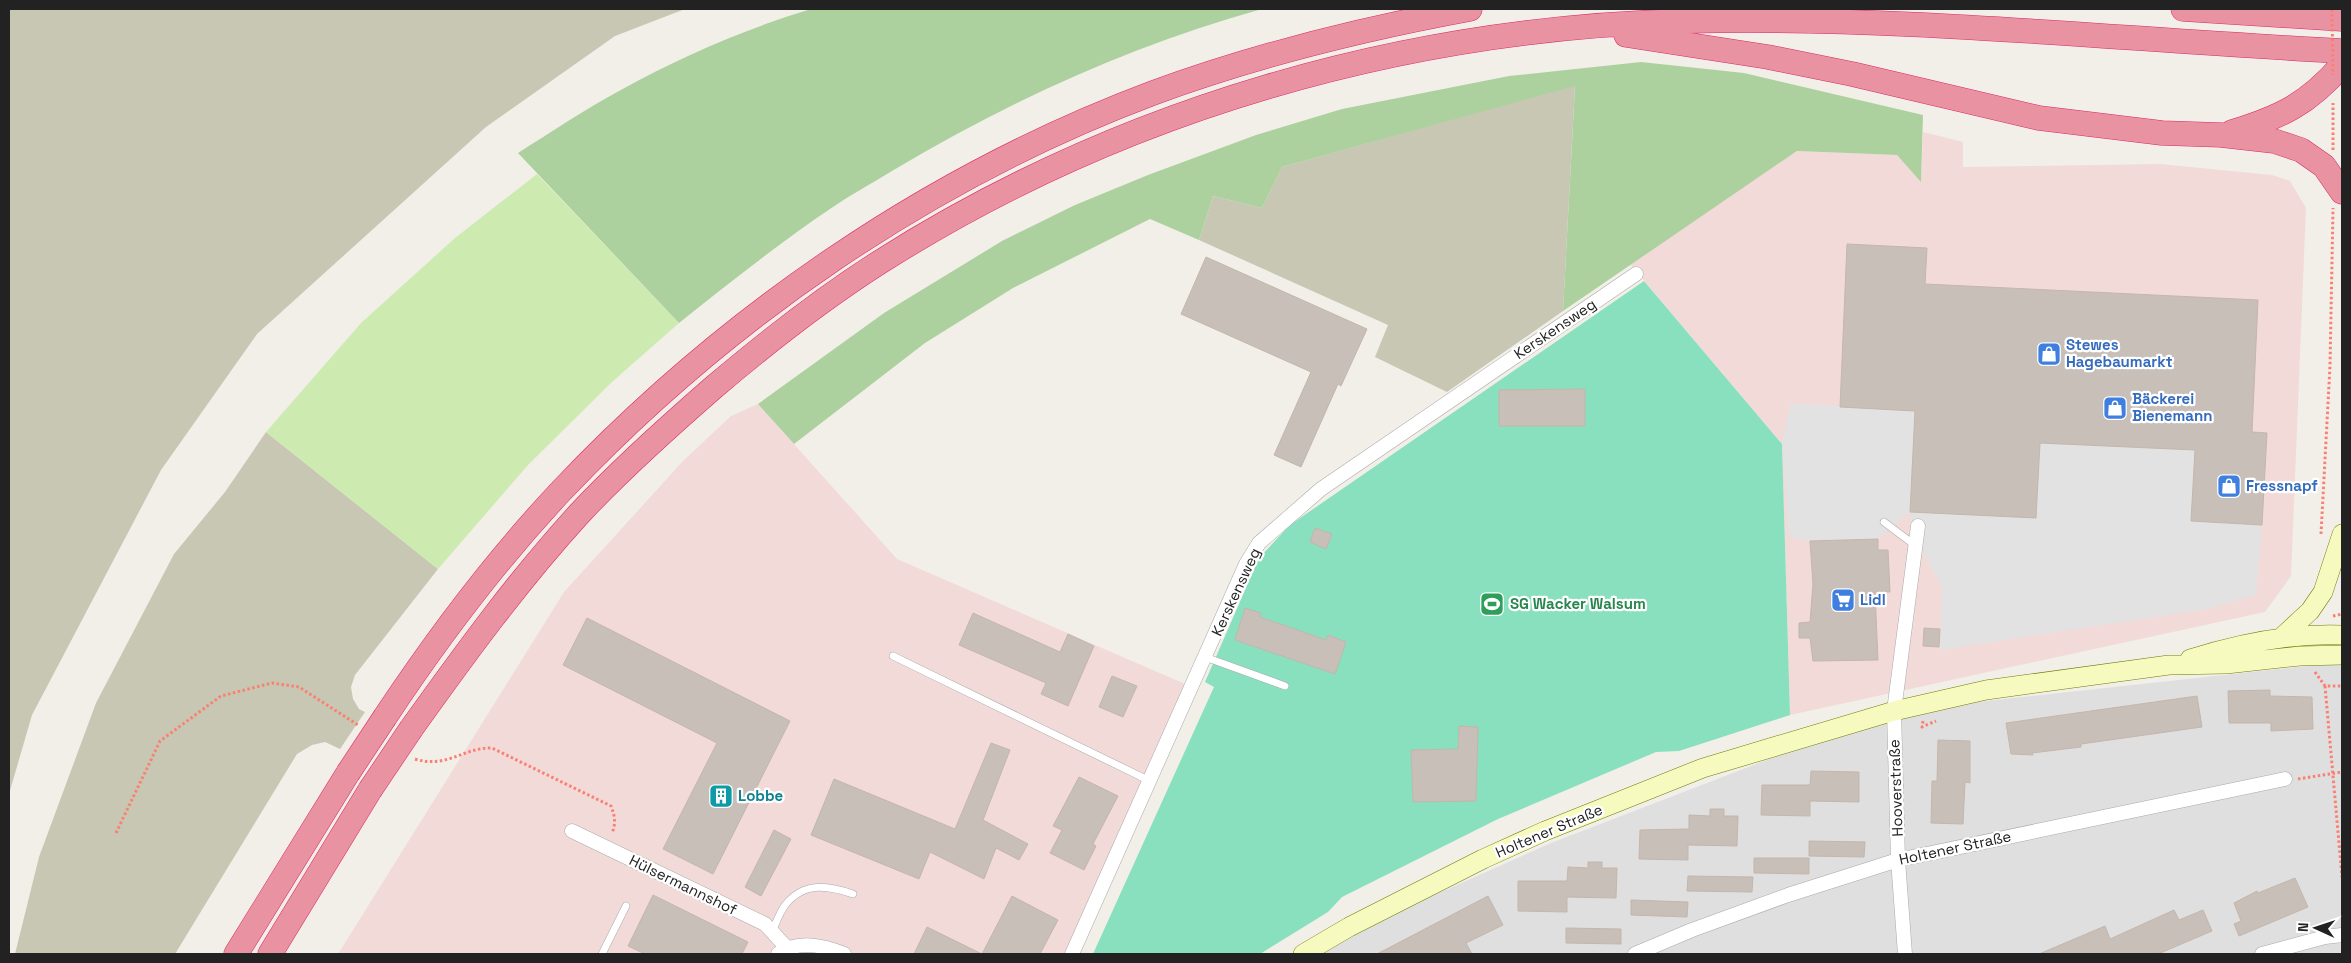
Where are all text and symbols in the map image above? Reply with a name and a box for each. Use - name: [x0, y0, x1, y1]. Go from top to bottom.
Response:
- street label: Kerskensweg: [1510, 294, 1599, 363]
- place label: Stewes Hagebaumarkt: [2066, 335, 2173, 371]
- shop icon: Stewes Hagebaumarkt: [2036, 341, 2062, 367]
- place label: Bäckerei Bienemann: [2132, 389, 2212, 425]
- shop icon: Bäckerei Bienemann: [2102, 395, 2128, 421]
- shop icon: Fressnapf: [2216, 473, 2242, 499]
- place label: Fressnapf: [2246, 476, 2318, 495]
- street label: Kerskensweg: [1207, 545, 1264, 639]
- supermarket icon: Lidl: [1830, 587, 1856, 613]
- place label: Lidl: [1860, 590, 1886, 609]
- sports icon: SG Wacker Walsum: [1479, 591, 1505, 617]
- place label: SG Wacker Walsum: [1510, 594, 1646, 613]
- street label: Hooverstraße: [1884, 739, 1907, 837]
- building icon: Lobbe: [708, 783, 734, 809]
- place label: Lobbe: [738, 786, 783, 805]
- street label: Holtener Straße: [1492, 799, 1605, 862]
- street label: Holtener Straße: [1897, 826, 2013, 869]
- street label: Hülsermannshof: [626, 850, 741, 919]
- north arrow: [2291, 903, 2341, 953]
- text: N: [2294, 922, 2312, 932]

